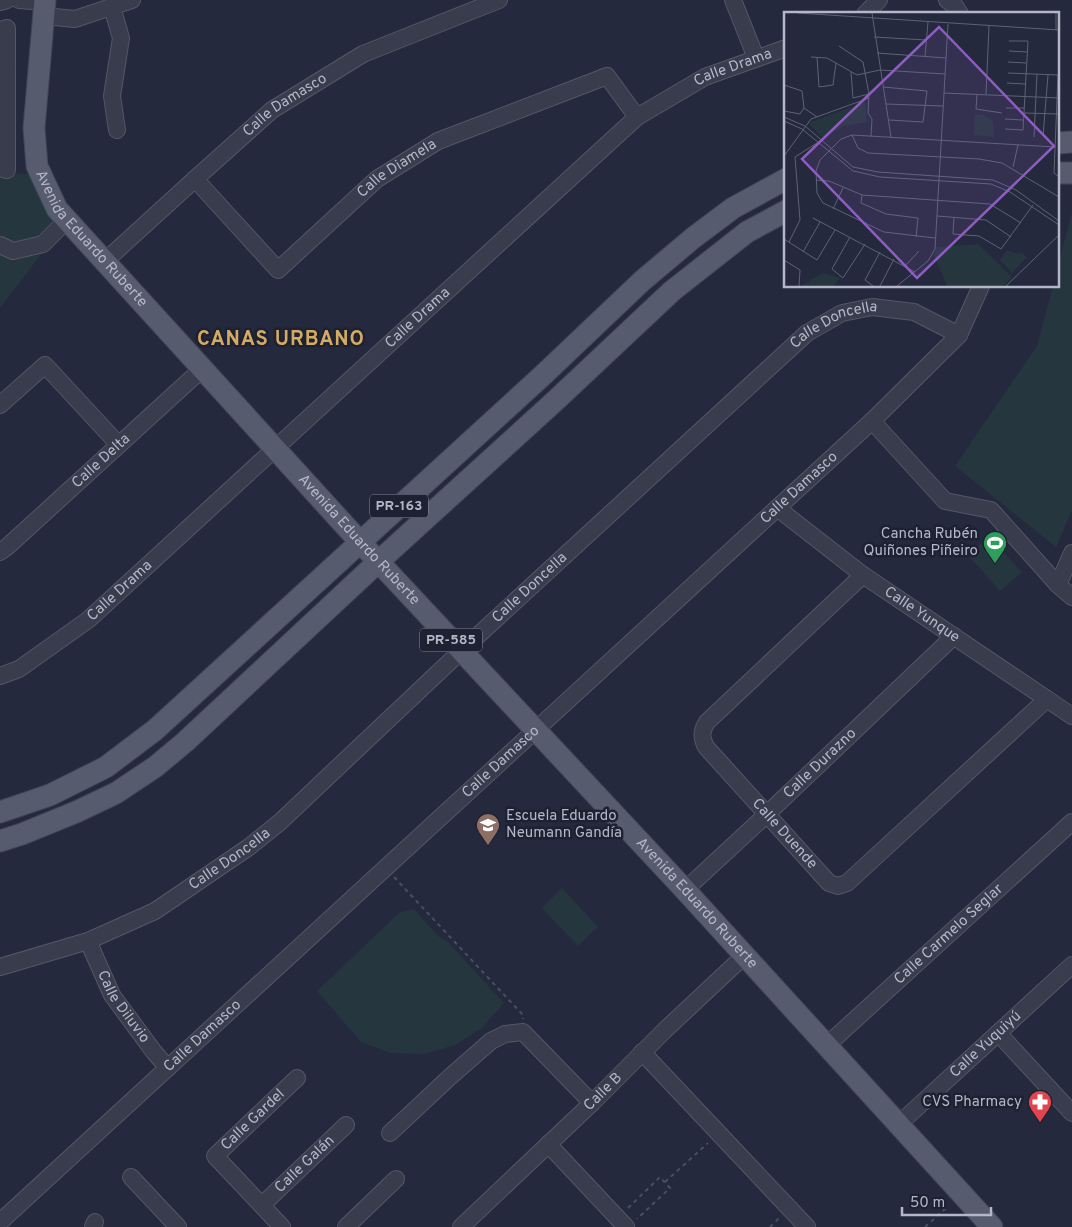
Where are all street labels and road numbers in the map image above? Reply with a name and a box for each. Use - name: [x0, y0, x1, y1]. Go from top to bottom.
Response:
- street label: Calle Drama: [691, 44, 775, 91]
- street label: Calle Damasco: [239, 69, 330, 141]
- street label: Calle Diamela: [353, 135, 440, 202]
- street label: Avenida Eduardo Ruberte: [31, 167, 151, 311]
- street label: Calle Drama: [381, 283, 454, 353]
- street label: Calle Doncella: [786, 297, 878, 353]
- street label: Calle Delta: [68, 430, 134, 493]
- street label: Calle Damasco: [756, 448, 842, 528]
- street label: Avenida Eduardo Ruberte: [294, 471, 424, 610]
- road number: PR-163: [370, 494, 428, 518]
- street label: Calle Doncella: [488, 549, 571, 627]
- street label: Calle Drama: [83, 556, 156, 625]
- street label: Calle Yunque: [880, 582, 963, 647]
- road number: PR-585: [420, 628, 482, 652]
- street label: Calle Damasco: [458, 722, 544, 802]
- street label: Calle Durazno: [779, 724, 861, 803]
- street label: Calle Duende: [748, 794, 821, 873]
- street label: Calle Doncella: [185, 824, 274, 895]
- street label: Avenida Eduardo Ruberte: [632, 834, 762, 973]
- street label: Calle Carmelo Seglar: [890, 880, 1007, 989]
- street label: Calle Diluvio: [93, 967, 154, 1047]
- street label: Calle Damasco: [160, 996, 245, 1076]
- street label: Calle Yuquiyú: [946, 1007, 1025, 1082]
- street label: Calle B: [580, 1069, 626, 1115]
- street label: Calle Gardel: [217, 1085, 289, 1155]
- street label: Calle Galán: [271, 1131, 339, 1197]

